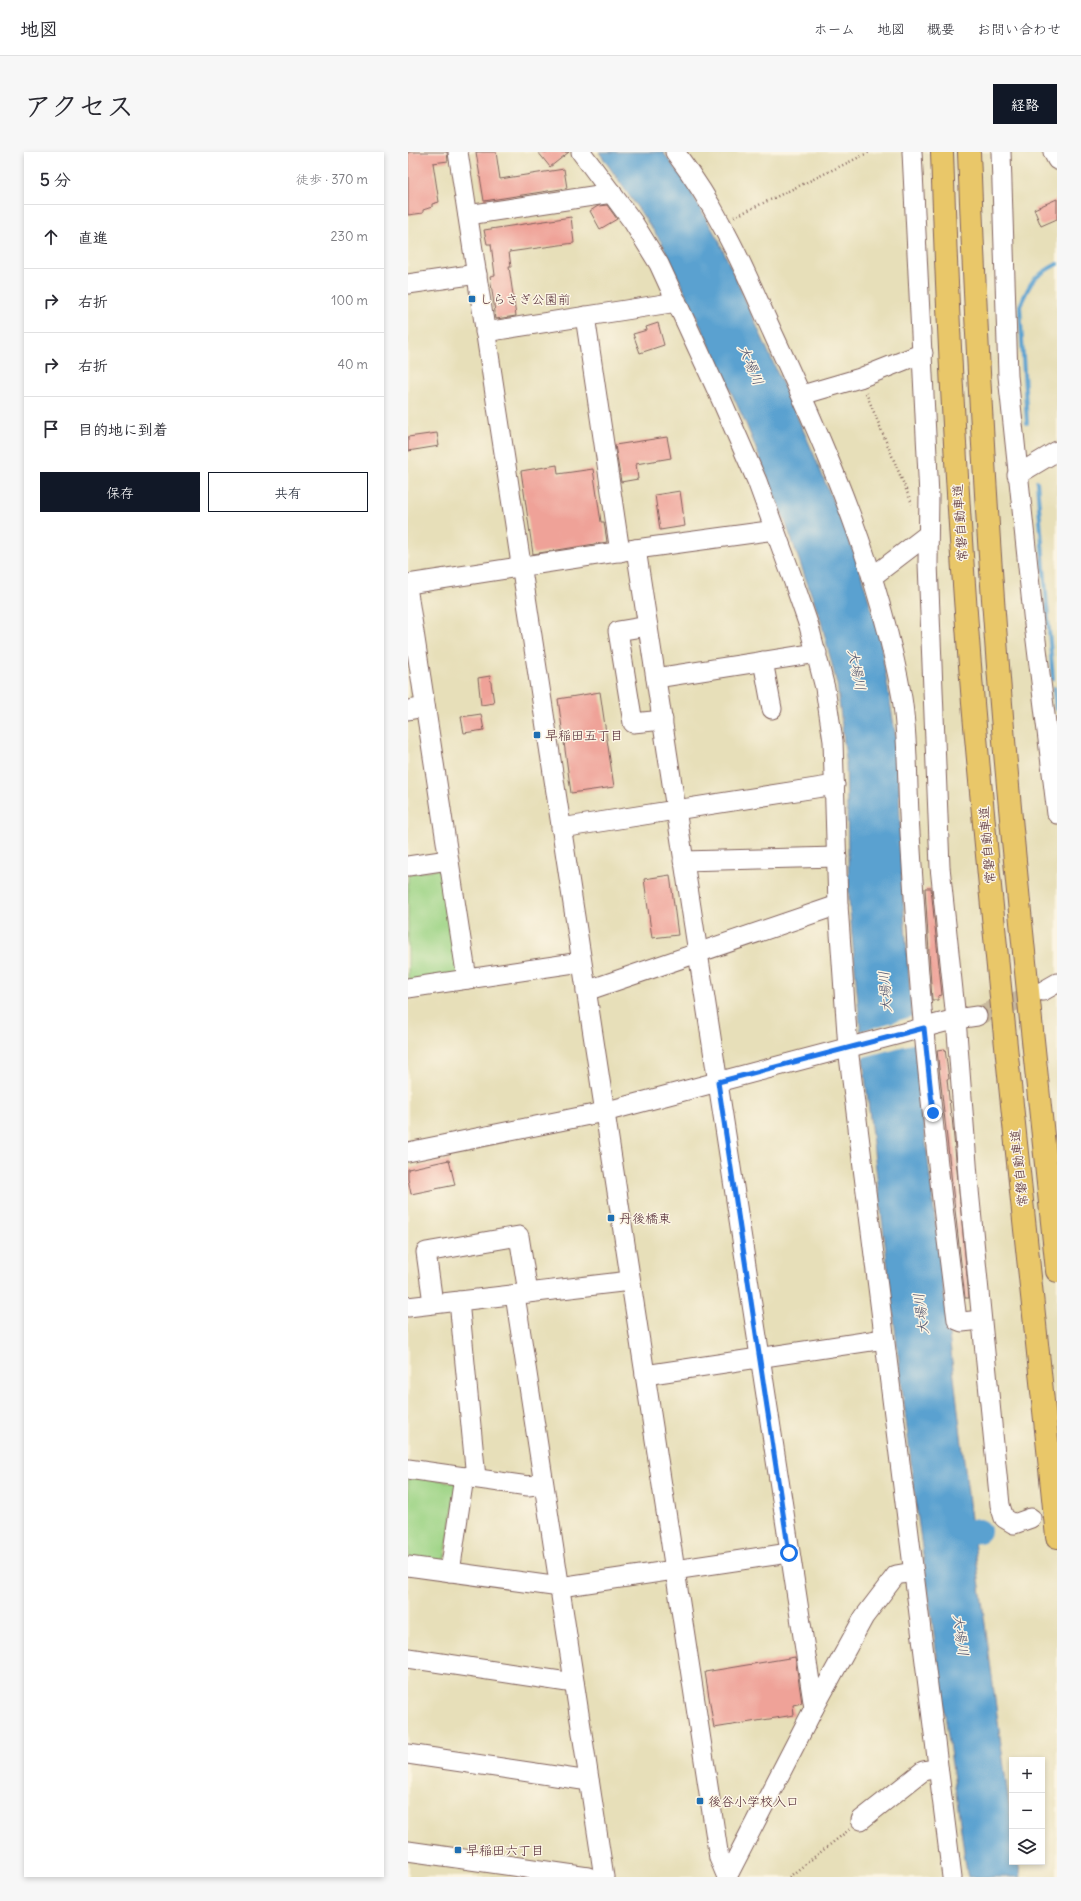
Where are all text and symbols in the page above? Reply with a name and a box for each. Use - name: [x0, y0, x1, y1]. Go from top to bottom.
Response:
- text: 地図: [20, 17, 58, 41]
- text: ホーム: [814, 20, 855, 38]
- text: 地図: [877, 20, 905, 38]
- text: 概要: [927, 20, 955, 38]
- text: お問い合わせ: [977, 20, 1061, 38]
- button: 経路: [993, 84, 1057, 124]
- text: アクセス: [24, 88, 134, 124]
- text: 5 分: [40, 169, 71, 191]
- text: 徒歩 · 370 m: [296, 171, 368, 188]
- icon: ahead: [40, 226, 62, 248]
- text: 直進: [78, 228, 108, 247]
- text: 230 m: [330, 228, 368, 245]
- icon: right: [40, 290, 62, 312]
- place label: しらさぎ公園前: [480, 291, 570, 308]
- text: 右折: [78, 292, 108, 311]
- text: 100 m: [331, 292, 368, 309]
- marker: しらさぎ公園前: [467, 294, 477, 304]
- water label: 大場川: [735, 342, 767, 388]
- icon: right: [40, 354, 62, 376]
- text: 右折: [78, 356, 108, 375]
- text: 40 m: [337, 356, 368, 373]
- icon: arrive: [40, 418, 62, 440]
- text: 目的地に到着: [78, 420, 168, 439]
- button: 保存: [40, 472, 200, 512]
- button: 共有: [208, 472, 368, 512]
- street label: 常磐自動車道: [949, 483, 971, 563]
- water label: 大場川: [844, 648, 870, 692]
- place label: 早稲田五丁目: [545, 727, 623, 744]
- marker: 早稲田五丁目: [532, 730, 542, 740]
- street label: 常磐自動車道: [975, 805, 999, 885]
- water label: 大場川: [875, 970, 895, 1014]
- route end: [924, 1104, 942, 1122]
- street label: 常磐自動車道: [1006, 1128, 1032, 1208]
- place label: 丹後橋東: [619, 1210, 671, 1227]
- marker: 丹後橋東: [606, 1213, 616, 1223]
- water label: 大場川: [910, 1292, 932, 1336]
- route start: [780, 1544, 798, 1562]
- water label: 大場川: [949, 1613, 973, 1657]
- map controls: [1009, 1757, 1045, 1865]
- button: +: [1009, 1757, 1045, 1793]
- place label: 後谷小学校入口: [708, 1793, 799, 1810]
- button: −: [1009, 1793, 1045, 1829]
- marker: 後谷小学校入口: [695, 1796, 705, 1806]
- button: layers: [1009, 1829, 1045, 1865]
- place label: 早稲田六丁目: [466, 1842, 544, 1859]
- marker: 早稲田六丁目: [453, 1845, 463, 1855]

